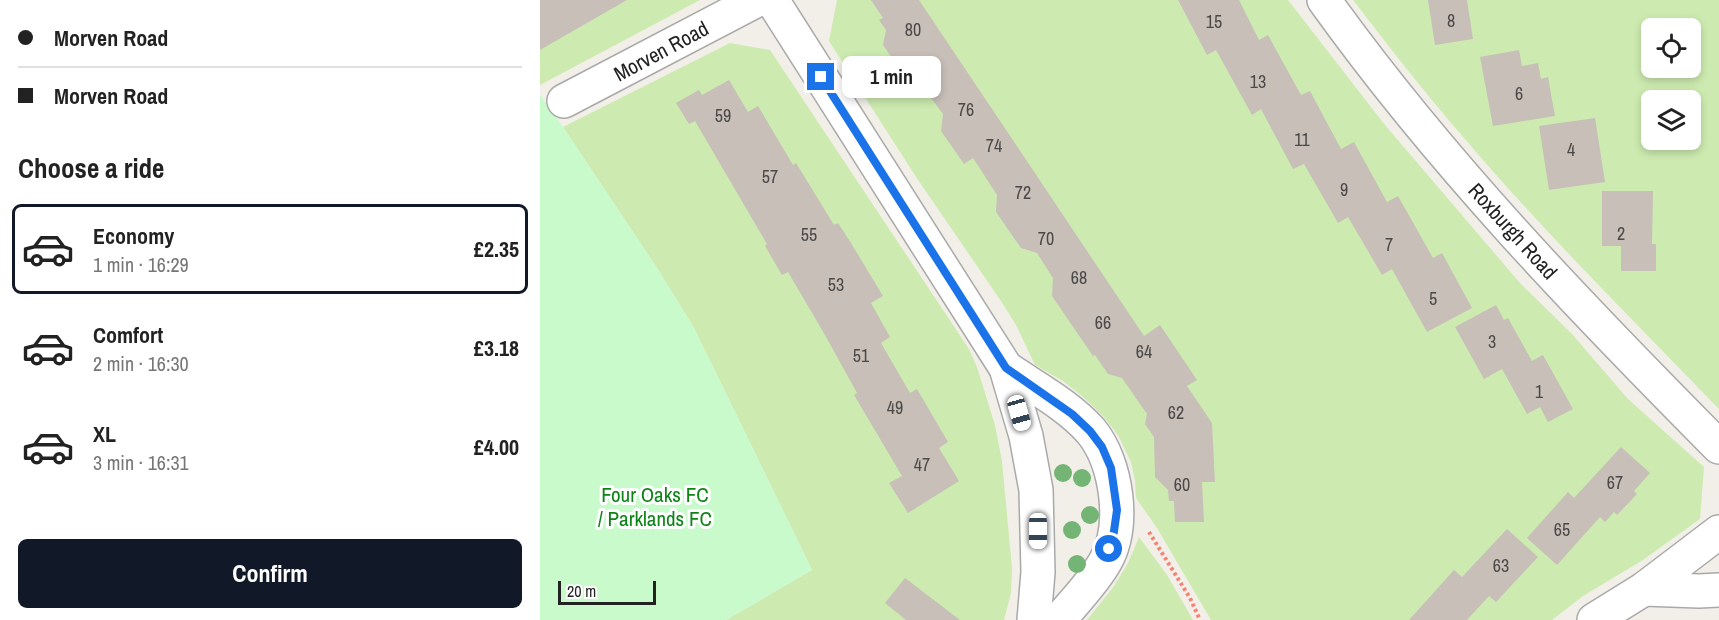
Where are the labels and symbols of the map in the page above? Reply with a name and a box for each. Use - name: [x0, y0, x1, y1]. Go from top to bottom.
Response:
- house number: 8: [1447, 8, 1455, 33]
- house number: 15: [1206, 9, 1222, 34]
- street label: Morven Road: [609, 14, 713, 88]
- house number: 80: [905, 17, 921, 42]
- callout: 1 min: [842, 56, 941, 98]
- route end: [807, 63, 834, 90]
- house number: 13: [1250, 69, 1266, 94]
- house number: 6: [1515, 81, 1523, 106]
- house number: 76: [958, 97, 974, 122]
- house number: 59: [715, 103, 731, 128]
- house number: 11: [1294, 127, 1310, 152]
- house number: 74: [986, 133, 1002, 158]
- house number: 4: [1567, 137, 1575, 162]
- house number: 57: [762, 164, 778, 189]
- street label: Roxburgh Road: [1462, 176, 1564, 286]
- house number: 9: [1340, 177, 1348, 202]
- house number: 72: [1015, 180, 1031, 205]
- house number: 2: [1617, 221, 1625, 246]
- house number: 55: [801, 222, 817, 247]
- house number: 70: [1038, 226, 1054, 251]
- house number: 7: [1385, 232, 1393, 257]
- house number: 68: [1071, 265, 1087, 290]
- house number: 53: [828, 272, 844, 297]
- house number: 5: [1429, 286, 1437, 311]
- house number: 66: [1095, 310, 1111, 335]
- house number: 3: [1488, 329, 1496, 354]
- house number: 64: [1136, 339, 1152, 364]
- house number: 51: [853, 343, 870, 368]
- house number: 1: [1535, 379, 1544, 404]
- car: [1005, 393, 1033, 433]
- house number: 49: [887, 395, 903, 420]
- house number: 62: [1168, 400, 1184, 425]
- house number: 47: [914, 452, 930, 477]
- house number: 67: [1607, 470, 1623, 495]
- house number: 60: [1174, 472, 1190, 497]
- park label: Four Oaks FC / Parklands FC: [598, 480, 712, 533]
- car: [1029, 513, 1047, 549]
- house number: 65: [1554, 517, 1570, 542]
- route start: [1095, 535, 1122, 562]
- house number: 63: [1493, 553, 1509, 578]
- scale bar: [558, 578, 656, 606]

